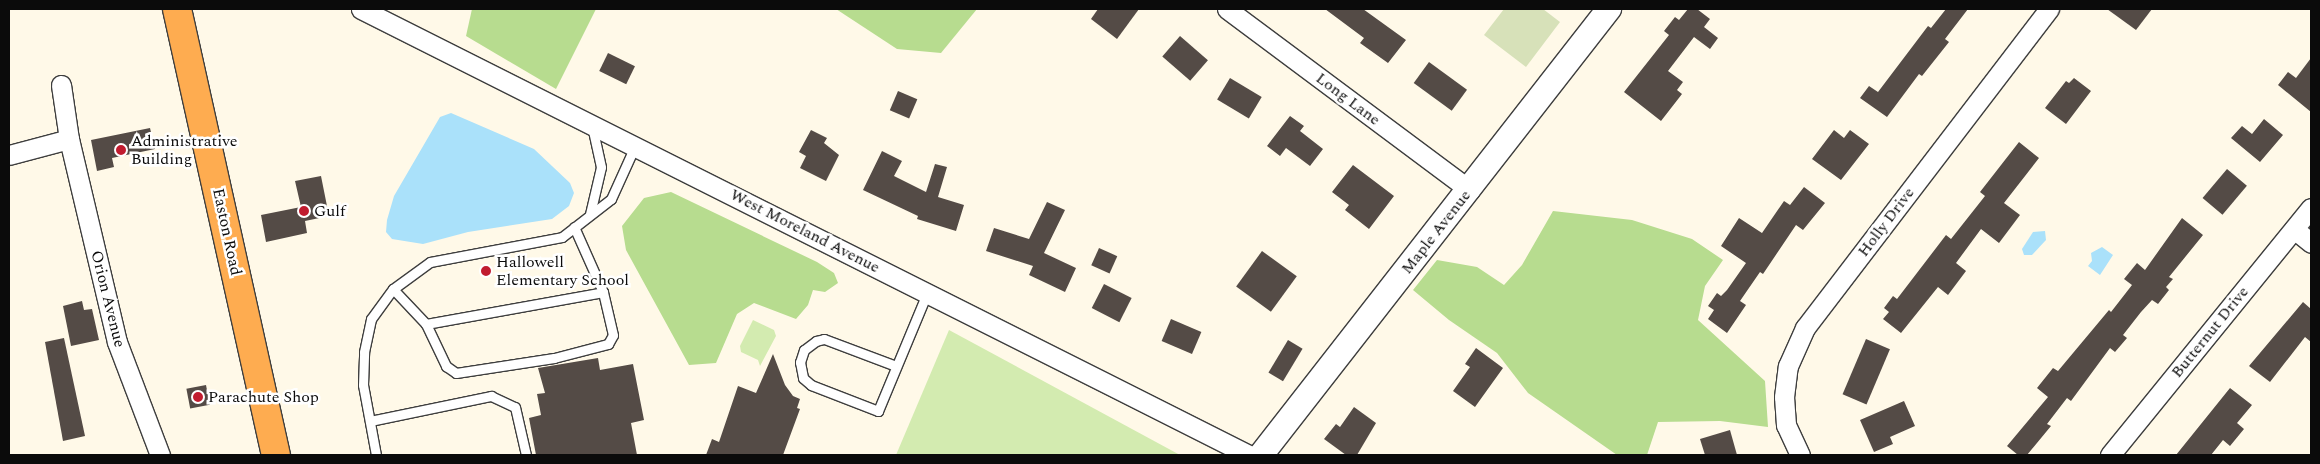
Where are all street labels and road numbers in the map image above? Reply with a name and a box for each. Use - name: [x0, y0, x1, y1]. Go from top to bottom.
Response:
- street label: Long Lane: [1312, 69, 1384, 129]
- street label: Holly Drive: [1854, 184, 1918, 260]
- street label: West Moreland Avenue: [727, 185, 883, 277]
- street label: Maple Avenue: [1397, 186, 1475, 278]
- street label: Easton Road: [208, 187, 246, 277]
- street label: Orion Avenue: [87, 249, 129, 349]
- street label: Butternut Drive: [2167, 282, 2253, 382]

